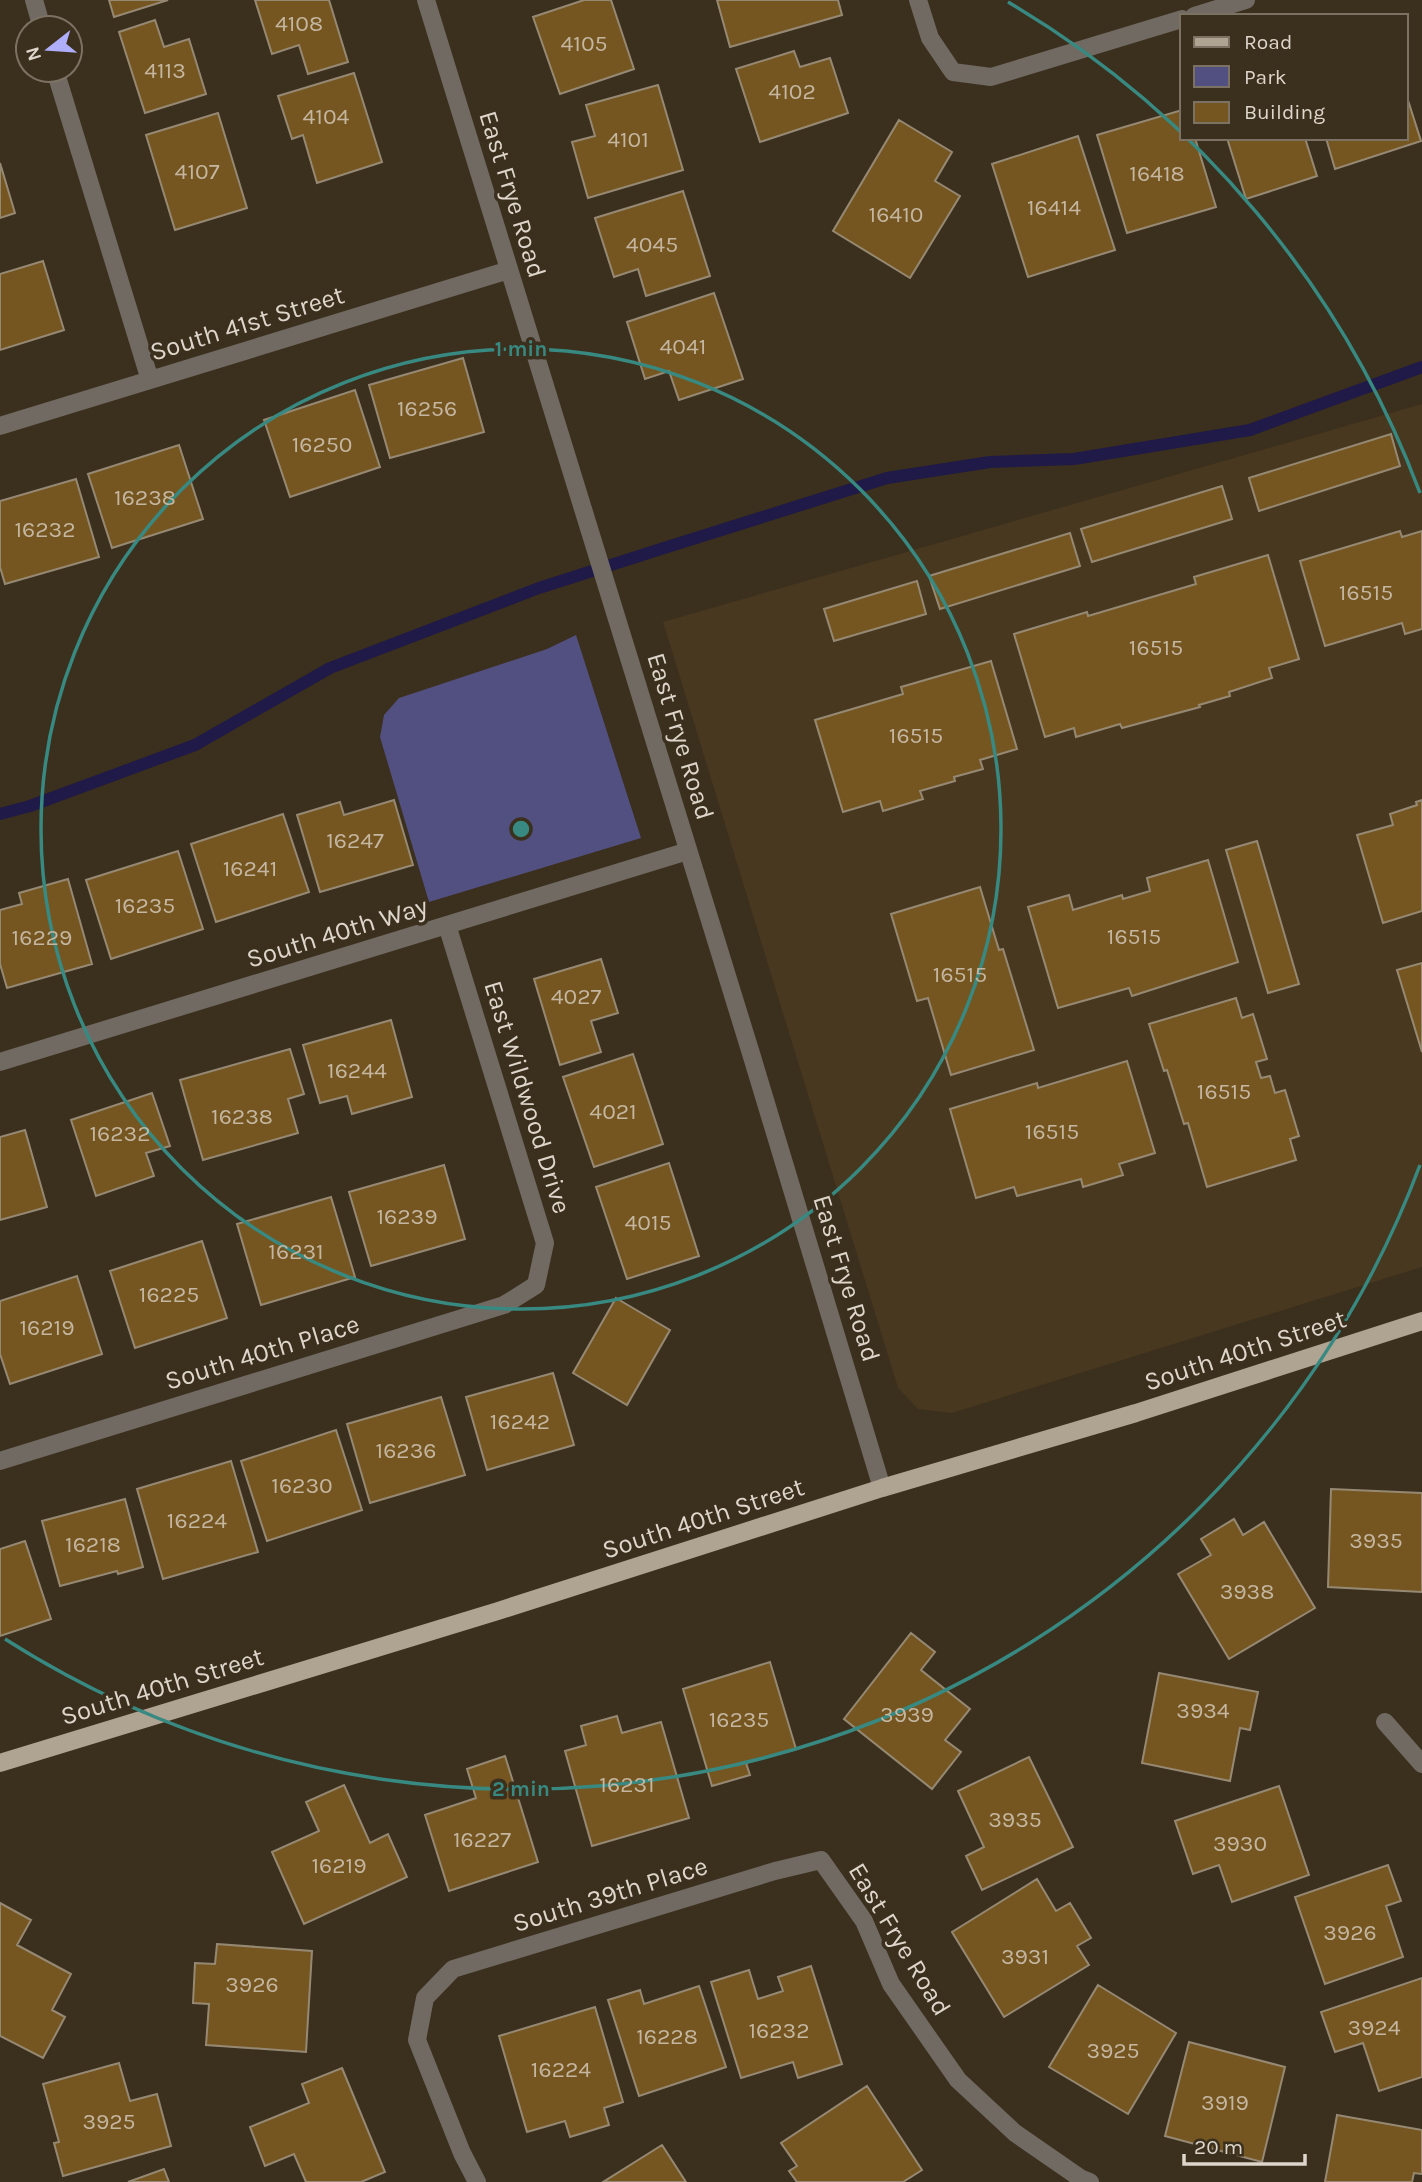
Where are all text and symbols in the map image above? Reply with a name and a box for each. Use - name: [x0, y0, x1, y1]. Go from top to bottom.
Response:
- house number: 4108: [275, 10, 323, 37]
- north arrow: [14, 14, 84, 84]
- legend: [1180, 14, 1408, 140]
- house number: 4105: [560, 30, 608, 57]
- text: Road: [1244, 30, 1292, 54]
- text: N: [21, 44, 46, 63]
- house number: 4113: [144, 57, 186, 84]
- text: Park: [1244, 65, 1287, 89]
- house number: 4102: [768, 78, 816, 105]
- text: Building: [1244, 100, 1325, 124]
- house number: 4104: [303, 103, 350, 130]
- street label: East Frye Road: [472, 107, 553, 281]
- house number: 4101: [607, 126, 649, 153]
- house number: 4107: [175, 158, 220, 185]
- house number: 16418: [1129, 160, 1185, 187]
- house number: 16414: [1027, 194, 1081, 221]
- house number: 16410: [869, 201, 923, 228]
- house number: 4045: [626, 231, 678, 258]
- street label: South 41st Street: [146, 279, 348, 368]
- house number: 4041: [660, 333, 706, 360]
- text: 1 min: [495, 337, 547, 361]
- house number: 16256: [397, 395, 457, 422]
- house number: 16250: [292, 431, 352, 458]
- house number: 16238: [114, 484, 176, 511]
- house number: 16232: [14, 516, 76, 543]
- house number: 16515: [1339, 579, 1393, 606]
- house number: 16515: [1129, 634, 1183, 661]
- street label: East Frye Road: [640, 649, 721, 823]
- house number: 16515: [889, 722, 943, 749]
- centre of rings: [509, 817, 533, 841]
- house number: 16247: [326, 827, 384, 854]
- house number: 16241: [223, 855, 277, 882]
- street label: South 40th Way: [243, 890, 431, 975]
- house number: 16235: [115, 892, 175, 919]
- house number: 16515: [1107, 923, 1161, 950]
- house number: 16229: [12, 924, 72, 951]
- house number: 16515: [933, 961, 987, 988]
- street label: East Wildwood Drive: [477, 977, 578, 1217]
- house number: 4027: [551, 983, 602, 1010]
- house number: 16244: [327, 1057, 387, 1084]
- house number: 16515: [1197, 1078, 1251, 1105]
- house number: 4021: [589, 1098, 637, 1125]
- house number: 16238: [211, 1103, 273, 1130]
- house number: 16515: [1025, 1118, 1079, 1145]
- house number: 16232: [89, 1120, 151, 1147]
- street label: East Frye Road: [806, 1191, 887, 1365]
- house number: 16239: [376, 1203, 438, 1230]
- house number: 4015: [624, 1209, 672, 1236]
- house number: 16231: [268, 1238, 324, 1265]
- house number: 16225: [139, 1281, 199, 1308]
- street label: South 40th Street: [1140, 1303, 1350, 1398]
- street label: South 40th Place: [161, 1308, 363, 1397]
- house number: 16219: [19, 1314, 75, 1341]
- house number: 16242: [490, 1408, 550, 1435]
- house number: 16236: [376, 1437, 436, 1464]
- street label: South 40th Street: [598, 1471, 808, 1566]
- house number: 16230: [271, 1472, 333, 1499]
- house number: 16224: [167, 1507, 227, 1534]
- house number: 3935: [1349, 1527, 1403, 1554]
- house number: 16218: [65, 1531, 121, 1558]
- house number: 3938: [1220, 1578, 1274, 1605]
- street label: South 40th Street: [57, 1641, 267, 1732]
- house number: 3934: [1176, 1697, 1230, 1724]
- house number: 3939: [880, 1701, 934, 1728]
- house number: 16235: [709, 1706, 769, 1733]
- house number: 16231: [599, 1771, 655, 1798]
- text: 2 min: [492, 1777, 550, 1801]
- house number: 3935: [988, 1806, 1042, 1833]
- house number: 16227: [453, 1826, 511, 1853]
- house number: 3930: [1213, 1830, 1267, 1857]
- street label: South 39th Place: [509, 1850, 711, 1939]
- house number: 16219: [311, 1852, 367, 1879]
- street label: East Frye Road: [842, 1857, 957, 2021]
- house number: 3926: [1323, 1919, 1377, 1946]
- house number: 3931: [1001, 1943, 1049, 1970]
- house number: 3926: [225, 1971, 279, 1998]
- house number: 3924: [1347, 2014, 1401, 2041]
- house number: 16232: [748, 2017, 810, 2044]
- house number: 16228: [636, 2023, 698, 2050]
- house number: 3925: [1086, 2037, 1140, 2064]
- house number: 16224: [531, 2056, 591, 2083]
- house number: 3919: [1201, 2089, 1249, 2116]
- house number: 3925: [82, 2108, 136, 2135]
- scale bar: [1184, 2122, 1305, 2166]
- text: 20 m: [1194, 2135, 1243, 2159]

